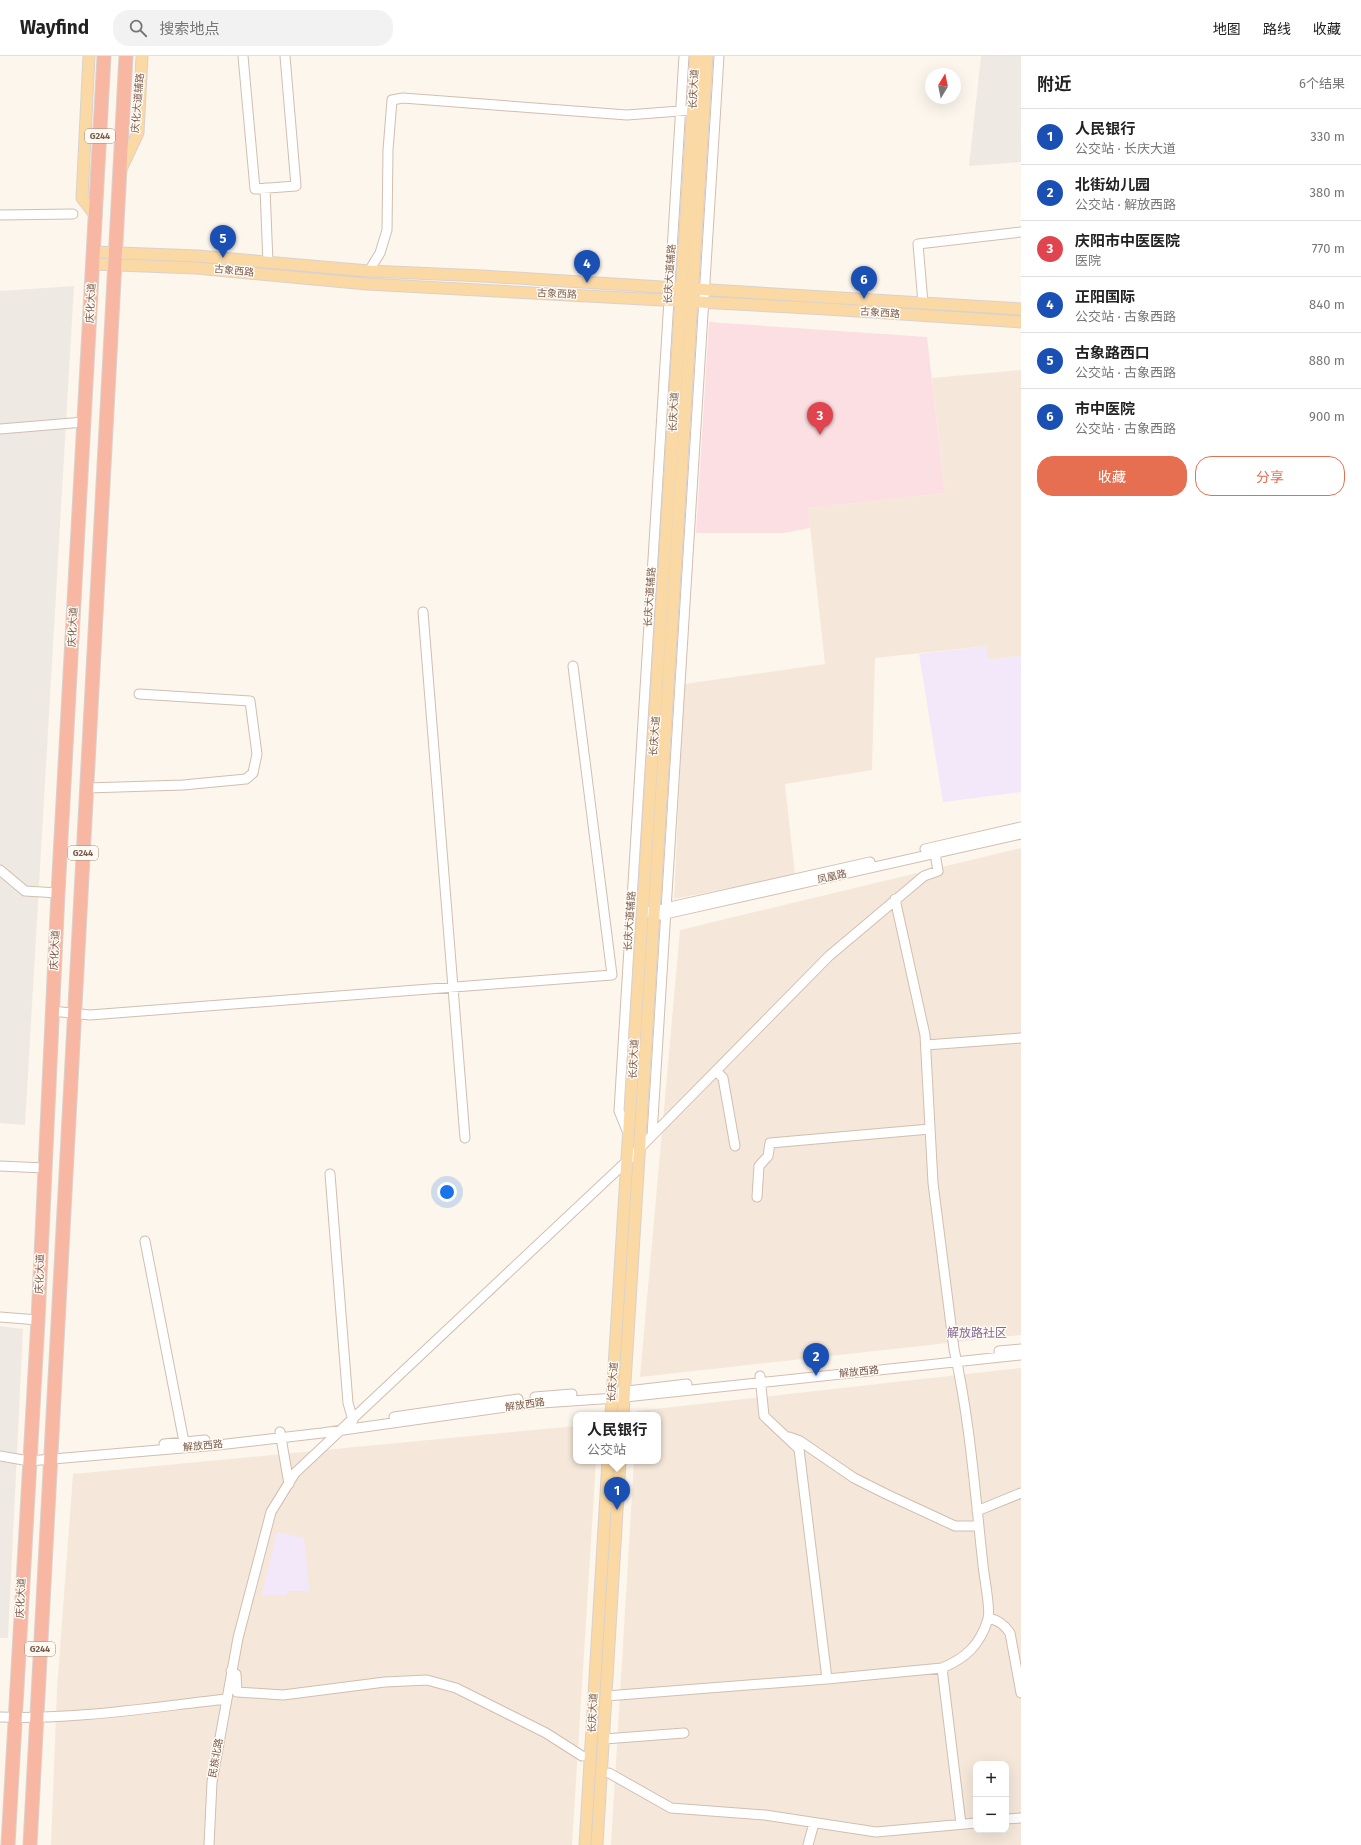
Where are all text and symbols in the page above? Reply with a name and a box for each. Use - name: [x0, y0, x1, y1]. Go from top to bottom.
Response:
- search box: [113, 10, 393, 46]
- text: Wayfind: [20, 16, 89, 39]
- icon: search: [127, 17, 149, 39]
- text: 搜索地点: [159, 20, 219, 38]
- text: 地图: [1213, 21, 1241, 38]
- text: 路线: [1263, 21, 1291, 38]
- text: 收藏: [1313, 21, 1341, 38]
- north arrow: [925, 68, 961, 104]
- street label: 长庆大道: [687, 69, 701, 109]
- street label: 庆化大道辅路: [129, 73, 147, 133]
- text: 附近: [1037, 74, 1071, 95]
- text: 6个结果: [1299, 76, 1345, 91]
- text: 人民银行: [1075, 120, 1135, 138]
- road number: G244: [85, 129, 115, 143]
- text: 1: [1047, 129, 1053, 144]
- text: 330 m: [1310, 129, 1345, 144]
- text: 公交站 · 长庆大道: [1075, 141, 1176, 156]
- text: 北街幼儿园: [1075, 176, 1150, 194]
- text: 2: [1047, 185, 1053, 200]
- text: 380 m: [1310, 185, 1345, 200]
- text: 公交站 · 解放西路: [1075, 197, 1176, 212]
- pin: 5: [210, 225, 236, 258]
- text: 庆阳市中医医院: [1075, 232, 1180, 250]
- text: 3: [1047, 241, 1053, 256]
- text: 770 m: [1312, 241, 1345, 256]
- street label: 长庆大道辅路: [662, 244, 678, 304]
- pin: 4: [574, 250, 600, 283]
- text: 医院: [1075, 253, 1101, 268]
- street label: 古象西路: [213, 263, 255, 279]
- pin: 6: [851, 266, 877, 299]
- street label: 庆化大道: [84, 283, 98, 323]
- street label: 古象西路: [537, 287, 577, 301]
- text: 正阳国际: [1075, 288, 1135, 306]
- text: 4: [1046, 297, 1054, 312]
- text: 840 m: [1309, 297, 1345, 312]
- street label: 古象西路: [860, 306, 900, 320]
- text: 公交站 · 古象西路: [1075, 309, 1176, 324]
- text: 古象路西口: [1075, 344, 1150, 362]
- text: 5: [1047, 353, 1053, 368]
- text: 880 m: [1309, 353, 1345, 368]
- text: 公交站 · 古象西路: [1075, 365, 1176, 380]
- street label: 长庆大道: [667, 392, 681, 432]
- text: 市中医院: [1075, 400, 1135, 418]
- pin: 3: [807, 402, 833, 435]
- text: 6: [1046, 409, 1054, 424]
- text: 900 m: [1309, 409, 1345, 424]
- text: 公交站 · 古象西路: [1075, 421, 1176, 436]
- button: 收藏: [1037, 456, 1187, 496]
- button: 分享: [1195, 456, 1345, 496]
- street label: 长庆大道辅路: [642, 567, 658, 627]
- street label: 庆化大道: [66, 607, 80, 647]
- street label: 长庆大道: [648, 716, 662, 756]
- road number: G244: [68, 846, 98, 860]
- street label: 凤凰路: [816, 868, 848, 886]
- street label: 长庆大道辅路: [622, 891, 638, 951]
- street label: 庆化大道: [48, 930, 62, 970]
- street label: 长庆大道: [627, 1039, 641, 1079]
- your location: [437, 1182, 457, 1202]
- street label: 庆化大道: [33, 1254, 47, 1294]
- district label: 解放路社区: [947, 1326, 1007, 1340]
- pin: 2: [803, 1343, 829, 1376]
- street label: 长庆大道: [606, 1362, 620, 1402]
- street label: 解放西路: [838, 1364, 880, 1380]
- street label: 解放西路: [504, 1396, 546, 1414]
- popup: [573, 1412, 661, 1464]
- text: 人民银行: [587, 1421, 647, 1439]
- street label: 解放西路: [183, 1438, 223, 1454]
- text: 公交站: [587, 1442, 626, 1457]
- pin: 1: [604, 1477, 630, 1510]
- street label: 庆化大道: [14, 1578, 28, 1618]
- road number: G244: [25, 1642, 55, 1656]
- street label: 长庆大道: [586, 1693, 600, 1733]
- street label: 民族北路: [207, 1737, 225, 1779]
- map controls: [973, 1761, 1009, 1833]
- button: +: [973, 1761, 1009, 1797]
- button: −: [973, 1797, 1009, 1833]

